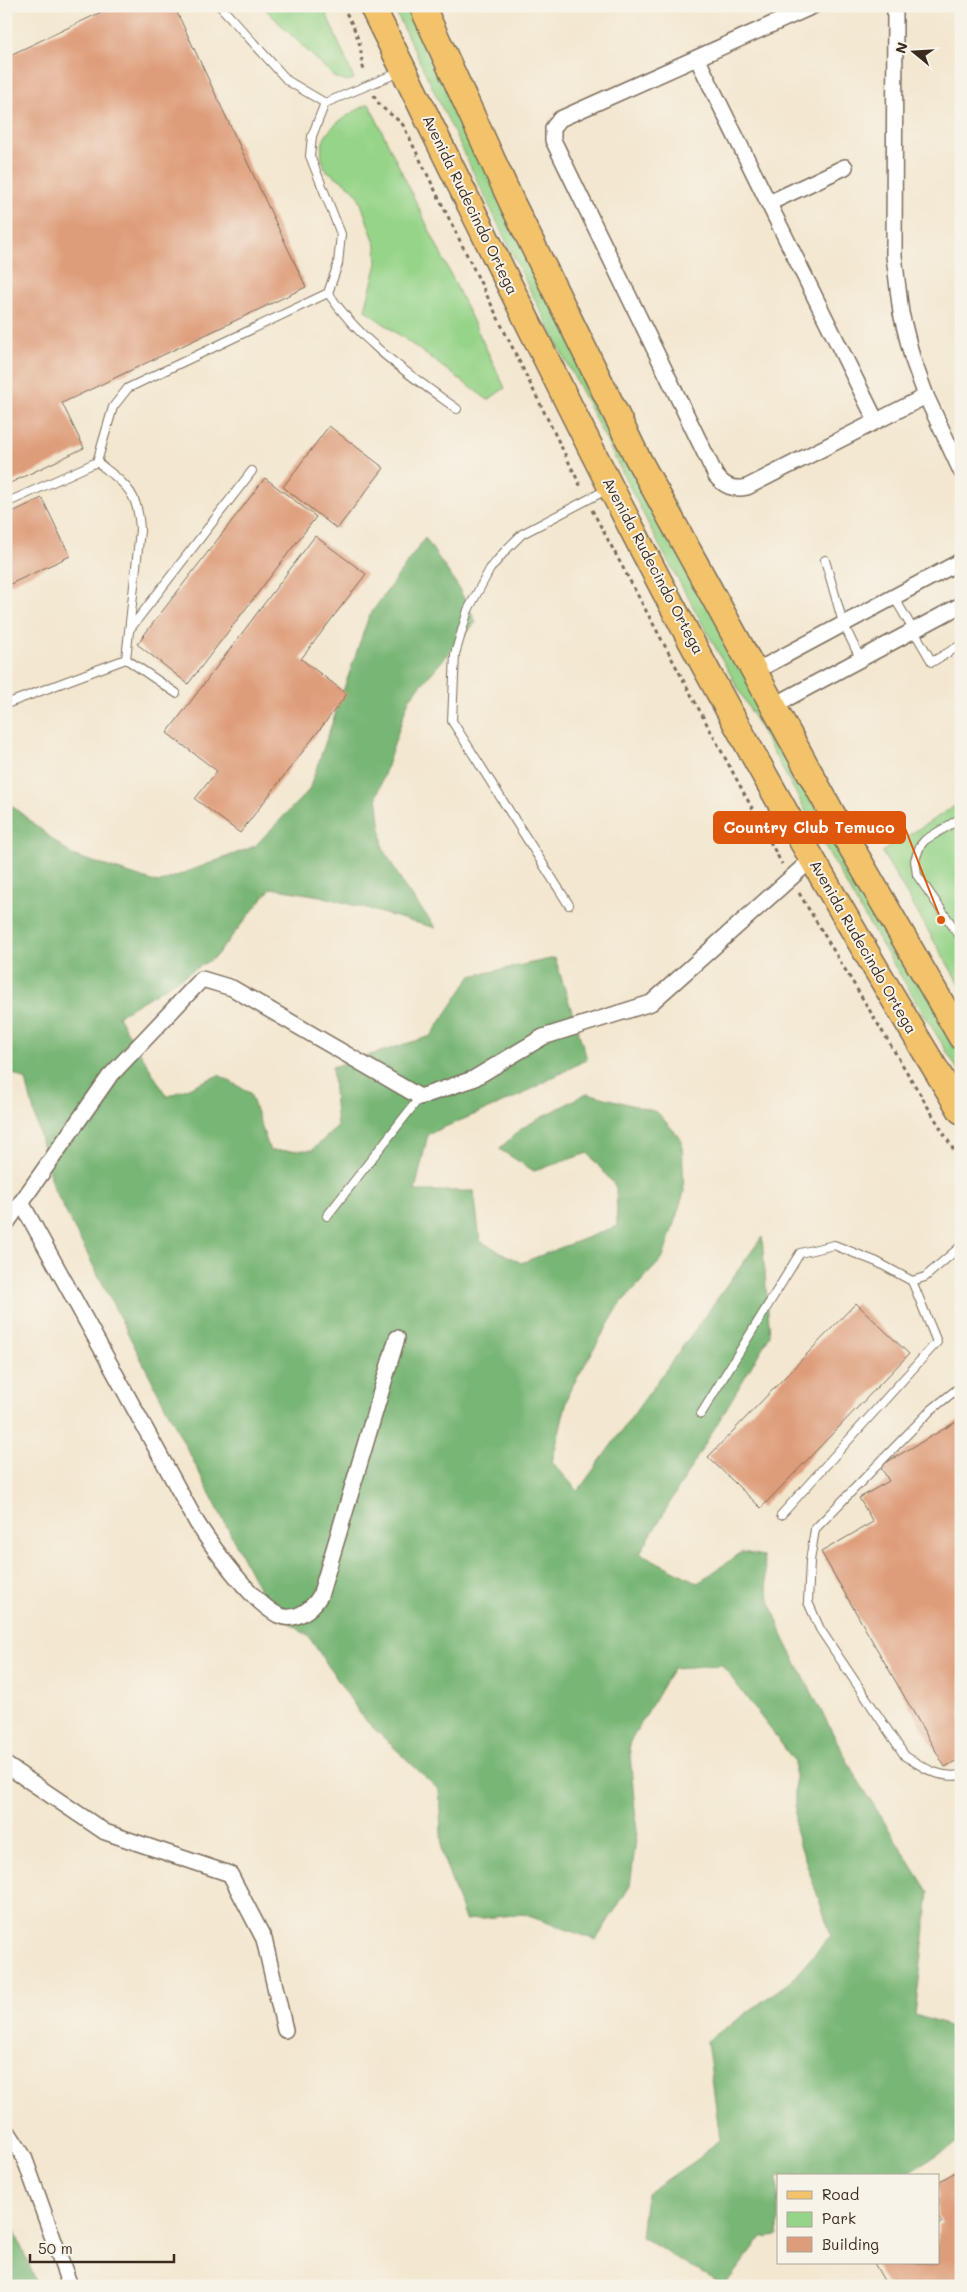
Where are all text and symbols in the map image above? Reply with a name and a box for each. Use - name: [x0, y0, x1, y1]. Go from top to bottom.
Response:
- north arrow: [890, 28, 940, 78]
- text: N: [890, 40, 912, 56]
- street label: Avenida Rudecindo Ortega: [419, 111, 523, 298]
- street label: Avenida Rudecindo Ortega: [599, 474, 709, 657]
- callout: Country Club Temuco: [714, 812, 905, 843]
- text: Country Club Temuco: [723, 816, 895, 837]
- street label: Avenida Rudecindo Ortega: [806, 856, 922, 1037]
- legend: [777, 2174, 940, 2264]
- text: Road: [822, 2184, 859, 2204]
- text: Park: [822, 2208, 856, 2228]
- scale bar: [30, 2232, 174, 2264]
- text: Building: [822, 2234, 879, 2254]
- text: 50 m: [38, 2238, 73, 2258]

